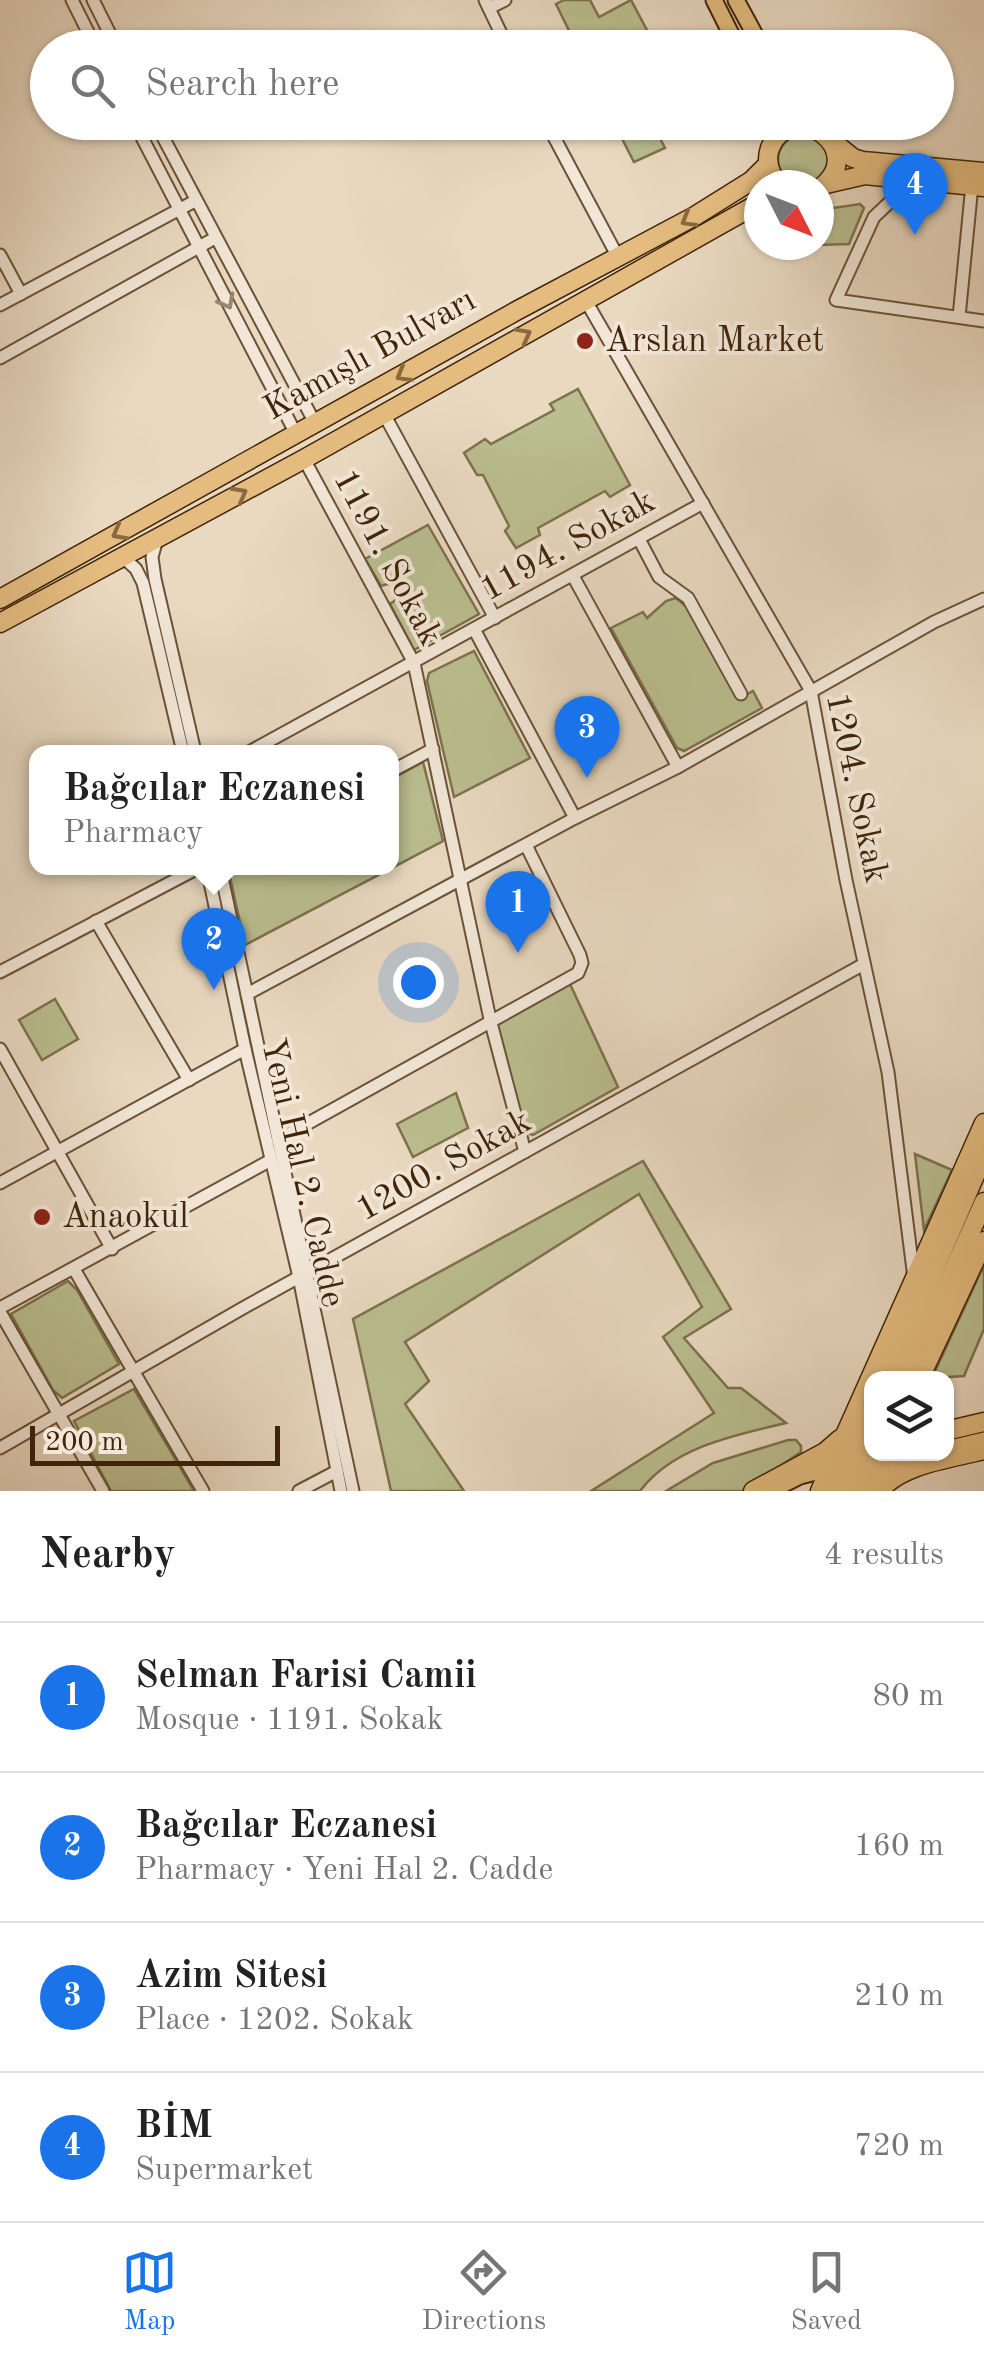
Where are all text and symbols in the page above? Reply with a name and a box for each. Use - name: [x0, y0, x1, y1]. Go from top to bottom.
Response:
- search box: [30, 30, 954, 140]
- icon: search: [65, 58, 120, 113]
- text: Search here: [145, 66, 340, 104]
- pin: 4: [882, 152, 948, 235]
- north arrow: [744, 170, 834, 260]
- one-way arrow: [681, 208, 699, 227]
- street label: Kamışlı Bulvarı: [258, 283, 482, 427]
- one-way arrow: [215, 292, 234, 310]
- place label: Arslan Market: [605, 324, 824, 359]
- one-way arrow: [513, 328, 531, 347]
- marker: Arslan Market: [574, 330, 596, 352]
- one-way arrow: [396, 363, 414, 382]
- street label: 1191. Sokak: [326, 464, 448, 652]
- street label: 1194. Sokak: [475, 484, 661, 608]
- one-way arrow: [229, 486, 247, 506]
- one-way arrow: [112, 520, 130, 540]
- street label: 1204. Sokak: [819, 690, 893, 886]
- pin: 3: [554, 696, 620, 778]
- popup: [29, 745, 399, 875]
- text: Bağcılar Eczanesi: [63, 771, 365, 809]
- text: Pharmacy: [63, 818, 203, 850]
- pin: 1: [486, 870, 550, 953]
- pin: 2: [182, 908, 246, 990]
- your location: [393, 957, 444, 1008]
- street label: Yeni Hal 2. Cadde: [254, 1035, 350, 1311]
- street label: 1200. Sokak: [351, 1104, 537, 1228]
- place label: Anaokul: [62, 1200, 189, 1235]
- marker: Anaokul: [31, 1206, 53, 1228]
- map controls: [864, 1371, 954, 1461]
- button: layers: [864, 1371, 954, 1461]
- scale bar: [30, 1421, 280, 1466]
- text: 200 m: [45, 1429, 124, 1457]
- text: Nearby: [40, 1535, 176, 1577]
- text: 4 results: [824, 1540, 944, 1572]
- text: Selman Farisi Camii: [135, 1658, 476, 1696]
- text: 1: [63, 1681, 82, 1713]
- text: 80 m: [873, 1681, 944, 1713]
- text: Mosque · 1191. Sokak: [135, 1705, 443, 1737]
- text: Bağcılar Eczanesi: [135, 1808, 437, 1846]
- text: 2: [63, 1831, 82, 1863]
- text: 160 m: [854, 1831, 944, 1863]
- text: Pharmacy · Yeni Hal 2. Cadde: [135, 1855, 553, 1887]
- text: Azim Sitesi: [135, 1958, 328, 1996]
- text: 3: [63, 1981, 82, 2013]
- text: 210 m: [854, 1981, 944, 2013]
- text: Place · 1202. Sokak: [135, 2005, 414, 2037]
- text: BİM: [135, 2108, 213, 2146]
- text: 4: [63, 2131, 82, 2163]
- text: 720 m: [854, 2131, 944, 2163]
- text: Supermarket: [135, 2155, 313, 2187]
- tab: Map: [122, 2245, 177, 2340]
- tab: Directions: [422, 2245, 546, 2340]
- tab: Saved: [790, 2245, 862, 2340]

